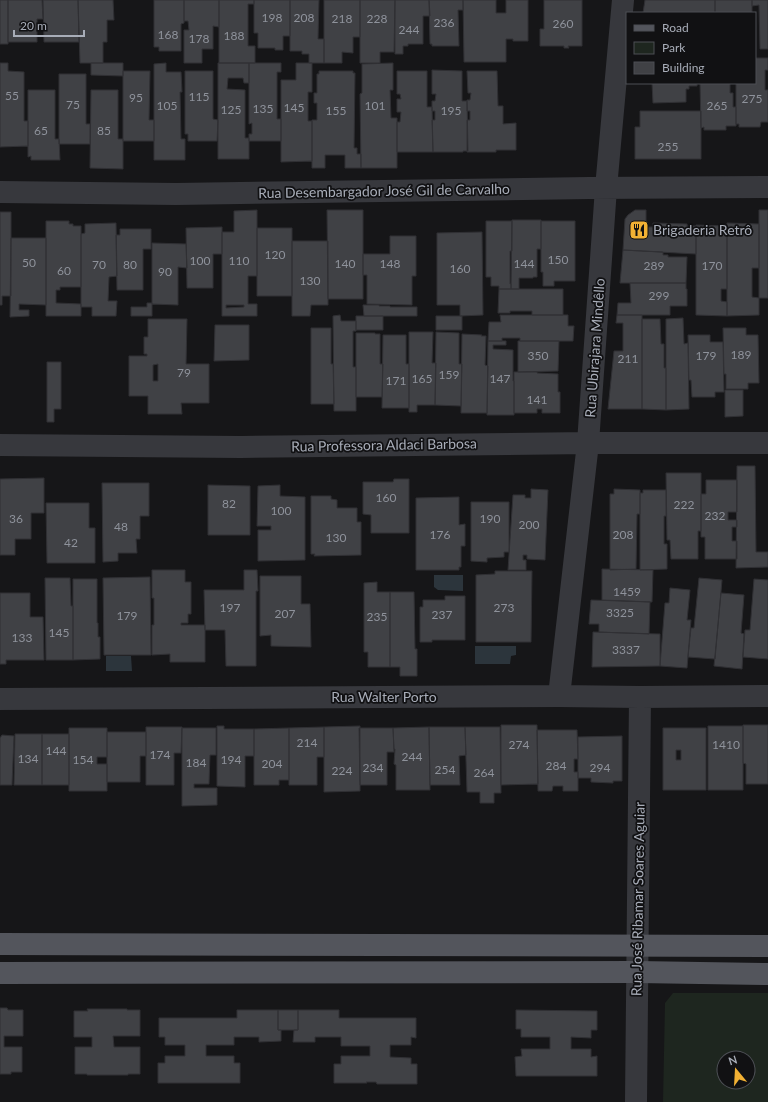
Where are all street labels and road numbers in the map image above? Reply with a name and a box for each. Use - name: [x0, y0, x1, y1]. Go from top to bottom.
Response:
- street label: Rua Desembargador José Gil de Carvalho: [258, 180, 510, 201]
- street label: Rua Ubirajara Mindêllo: [581, 278, 608, 418]
- street label: Rua Professora Aldaci Barbosa: [291, 434, 477, 455]
- street label: Rua Walter Porto: [331, 688, 437, 705]
- street label: Rua José Ribamar Soares Aguiar: [627, 802, 648, 996]

